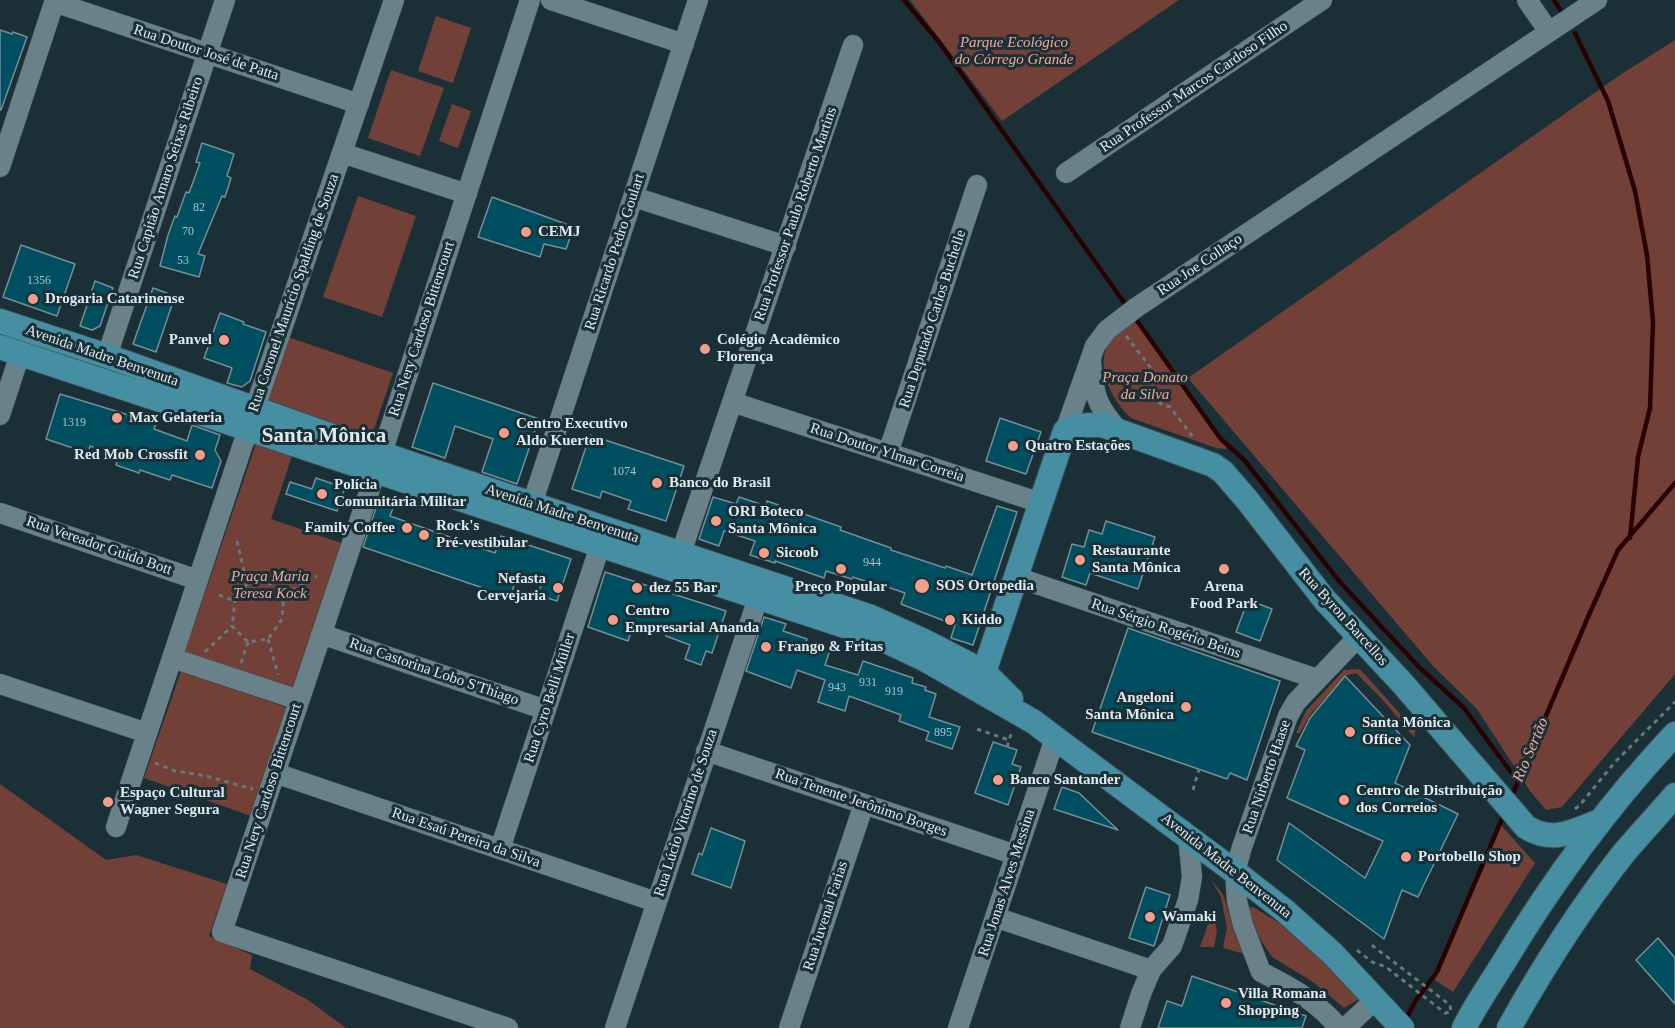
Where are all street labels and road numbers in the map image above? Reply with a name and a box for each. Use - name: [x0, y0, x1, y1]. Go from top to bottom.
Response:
- street label: Rua Professor Marcos Cardoso Filho: [1097, 17, 1291, 157]
- street label: Rua Doutor José de Patta: [131, 21, 281, 85]
- street label: Rua Capitão Amaro Seixas Ribeiro: [125, 75, 207, 281]
- street label: Rua Professor Paulo Roberto Martins: [751, 105, 841, 323]
- street label: Rua Ricardo Pedro Goulart: [581, 171, 649, 333]
- street label: Rua Coronel Maurício Spalding de Souza: [245, 172, 343, 414]
- street label: Rua Deputado Carlos Buchelle: [896, 228, 970, 410]
- street label: Rua Joe Collaço: [1154, 230, 1246, 300]
- street label: Rua Nery Cardoso Bittencourt: [385, 239, 459, 419]
- street label: Avenida Madre Benvenuta: [23, 321, 181, 391]
- street label: Rua Doutor Ylmar Correia: [808, 420, 966, 486]
- street label: Avenida Madre Benvenuta: [483, 481, 641, 547]
- street label: Rua Vereador Guido Bott: [24, 513, 174, 579]
- street label: Rua Byron Barcellos: [1294, 564, 1392, 670]
- street label: Rua Sérgio Rogério Beins: [1089, 595, 1243, 663]
- street label: Rua Cyro Belli Müller: [521, 631, 579, 765]
- street label: Rua Castorina Lobo S'Thiago: [347, 634, 521, 710]
- street label: Rua Nery Cardoso Bittencourt: [232, 701, 306, 881]
- street label: Rua Nirberto Haase: [1239, 718, 1295, 836]
- street label: Rua Lúcio Vitorino de Souza: [650, 727, 722, 899]
- street label: Rua Tenente Jerônimo Borges: [773, 765, 949, 841]
- street label: Rua Esaú Pereira da Silva: [389, 804, 543, 872]
- street label: Rua Jonas Alves Messina: [975, 807, 1039, 959]
- street label: Avenida Madre Benvenuta: [1157, 810, 1295, 922]
- street label: Rua Juvenal Farias: [800, 859, 852, 973]

